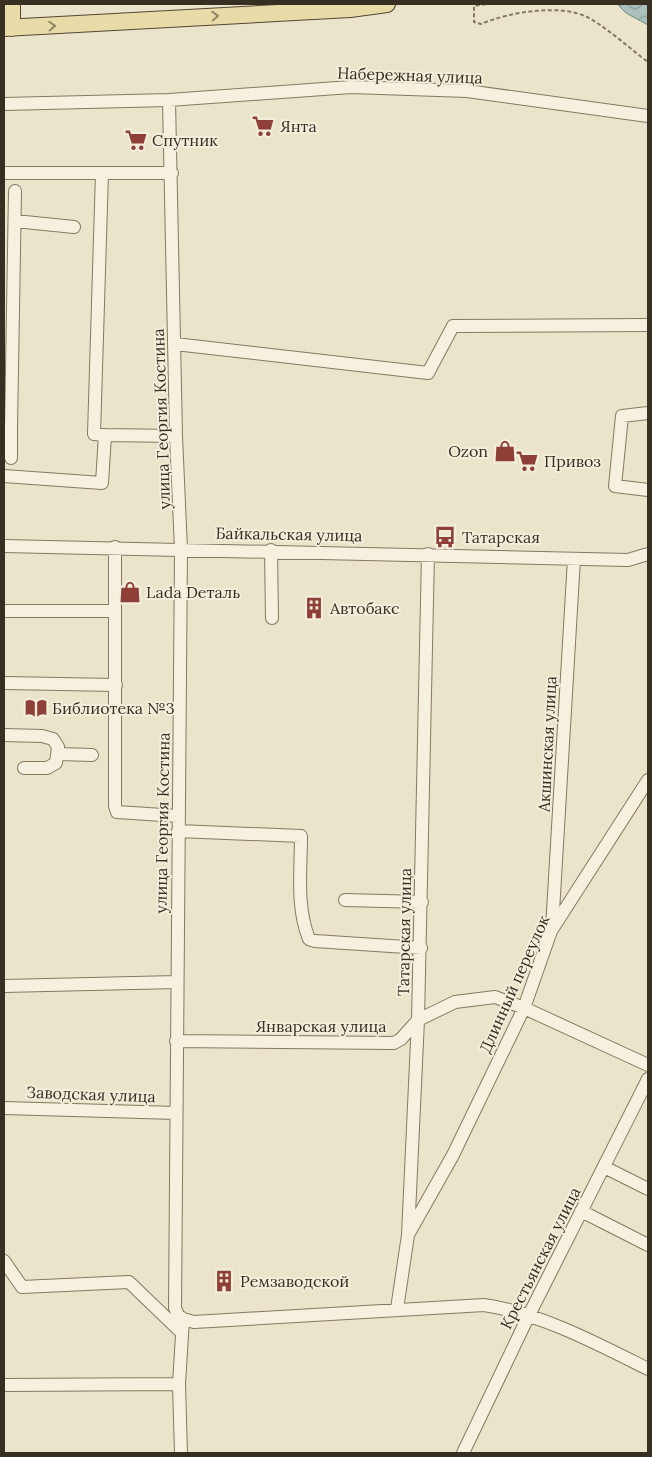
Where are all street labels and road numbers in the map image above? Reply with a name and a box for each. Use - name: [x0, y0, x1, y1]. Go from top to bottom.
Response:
- street label: Набережная улица: [337, 62, 483, 88]
- street label: улица Георгия Костина: [148, 328, 174, 510]
- street label: Байкальская улица: [215, 523, 363, 545]
- street label: Акшинская улица: [533, 675, 561, 814]
- street label: улица Георгия Костина: [150, 732, 174, 914]
- street label: Татарская улица: [393, 868, 415, 996]
- street label: Длинный переулок: [475, 911, 554, 1056]
- street label: Январская улица: [255, 1016, 387, 1036]
- street label: Заводская улица: [26, 1082, 156, 1106]
- street label: Крестьянская улица: [496, 1184, 584, 1332]

